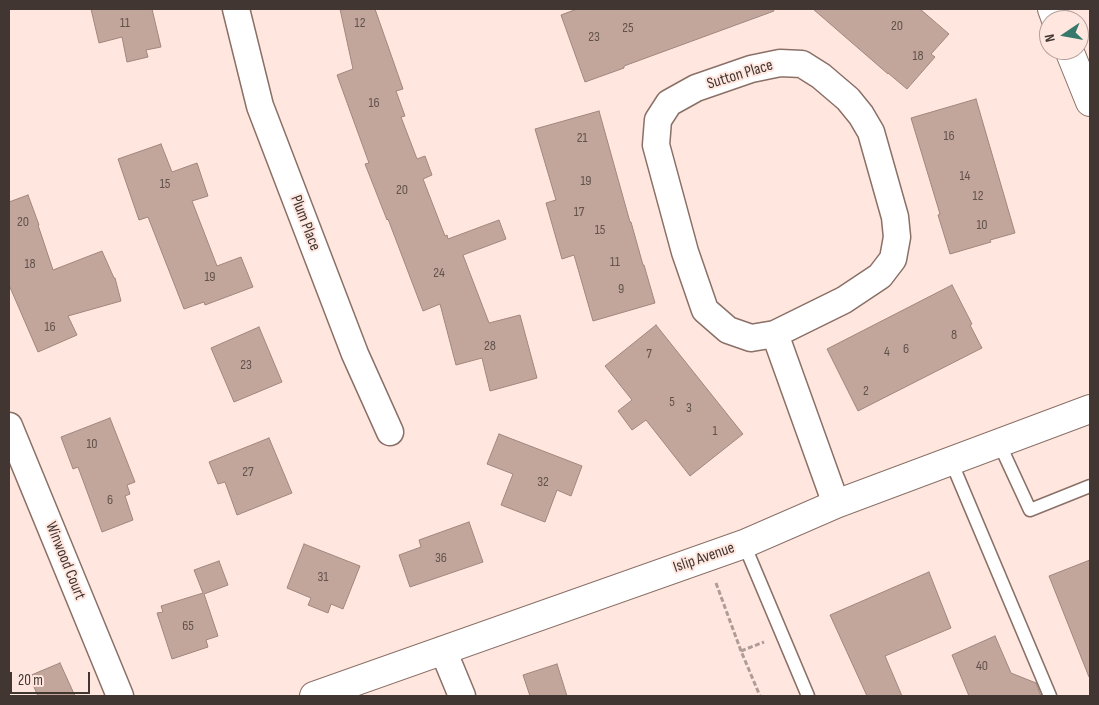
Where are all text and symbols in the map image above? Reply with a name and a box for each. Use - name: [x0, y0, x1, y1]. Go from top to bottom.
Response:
- north arrow: [1039, 10, 1089, 60]
- house number: 11: [120, 15, 130, 31]
- house number: 12: [355, 15, 365, 31]
- house number: 20: [891, 18, 903, 34]
- house number: 25: [622, 20, 634, 36]
- house number: 23: [588, 29, 600, 45]
- text: N: [1041, 33, 1059, 43]
- house number: 18: [912, 48, 924, 64]
- street label: Sutton Place: [705, 56, 775, 94]
- house number: 16: [368, 95, 380, 111]
- house number: 16: [943, 128, 955, 144]
- house number: 21: [577, 130, 587, 146]
- house number: 14: [960, 168, 970, 184]
- house number: 19: [580, 173, 592, 189]
- house number: 15: [160, 176, 170, 192]
- house number: 20: [396, 182, 408, 198]
- house number: 12: [973, 188, 983, 204]
- street label: Plum Place: [286, 193, 324, 253]
- house number: 17: [574, 204, 584, 220]
- house number: 20: [17, 214, 29, 230]
- house number: 10: [976, 217, 988, 233]
- house number: 15: [595, 222, 605, 238]
- house number: 11: [610, 254, 620, 270]
- house number: 18: [24, 256, 36, 272]
- house number: 24: [433, 265, 445, 281]
- house number: 19: [204, 269, 216, 285]
- house number: 9: [618, 281, 624, 297]
- house number: 16: [44, 319, 56, 335]
- house number: 8: [951, 327, 957, 343]
- house number: 28: [484, 338, 496, 354]
- house number: 6: [903, 341, 909, 357]
- house number: 4: [884, 344, 890, 360]
- house number: 7: [646, 346, 652, 362]
- house number: 23: [240, 357, 252, 373]
- house number: 2: [863, 383, 869, 399]
- house number: 5: [669, 394, 675, 410]
- house number: 3: [686, 400, 692, 416]
- house number: 1: [713, 423, 717, 439]
- house number: 10: [86, 436, 98, 452]
- house number: 27: [242, 464, 254, 480]
- house number: 32: [537, 474, 549, 490]
- house number: 6: [107, 492, 113, 508]
- street label: Winwood Court: [41, 519, 89, 603]
- street label: Islip Avenue: [671, 539, 737, 577]
- house number: 36: [435, 550, 447, 566]
- house number: 31: [318, 569, 328, 585]
- house number: 65: [182, 618, 194, 634]
- house number: 40: [976, 658, 988, 674]
- scale bar: [12, 662, 92, 694]
- text: 20 m: [18, 671, 43, 690]

